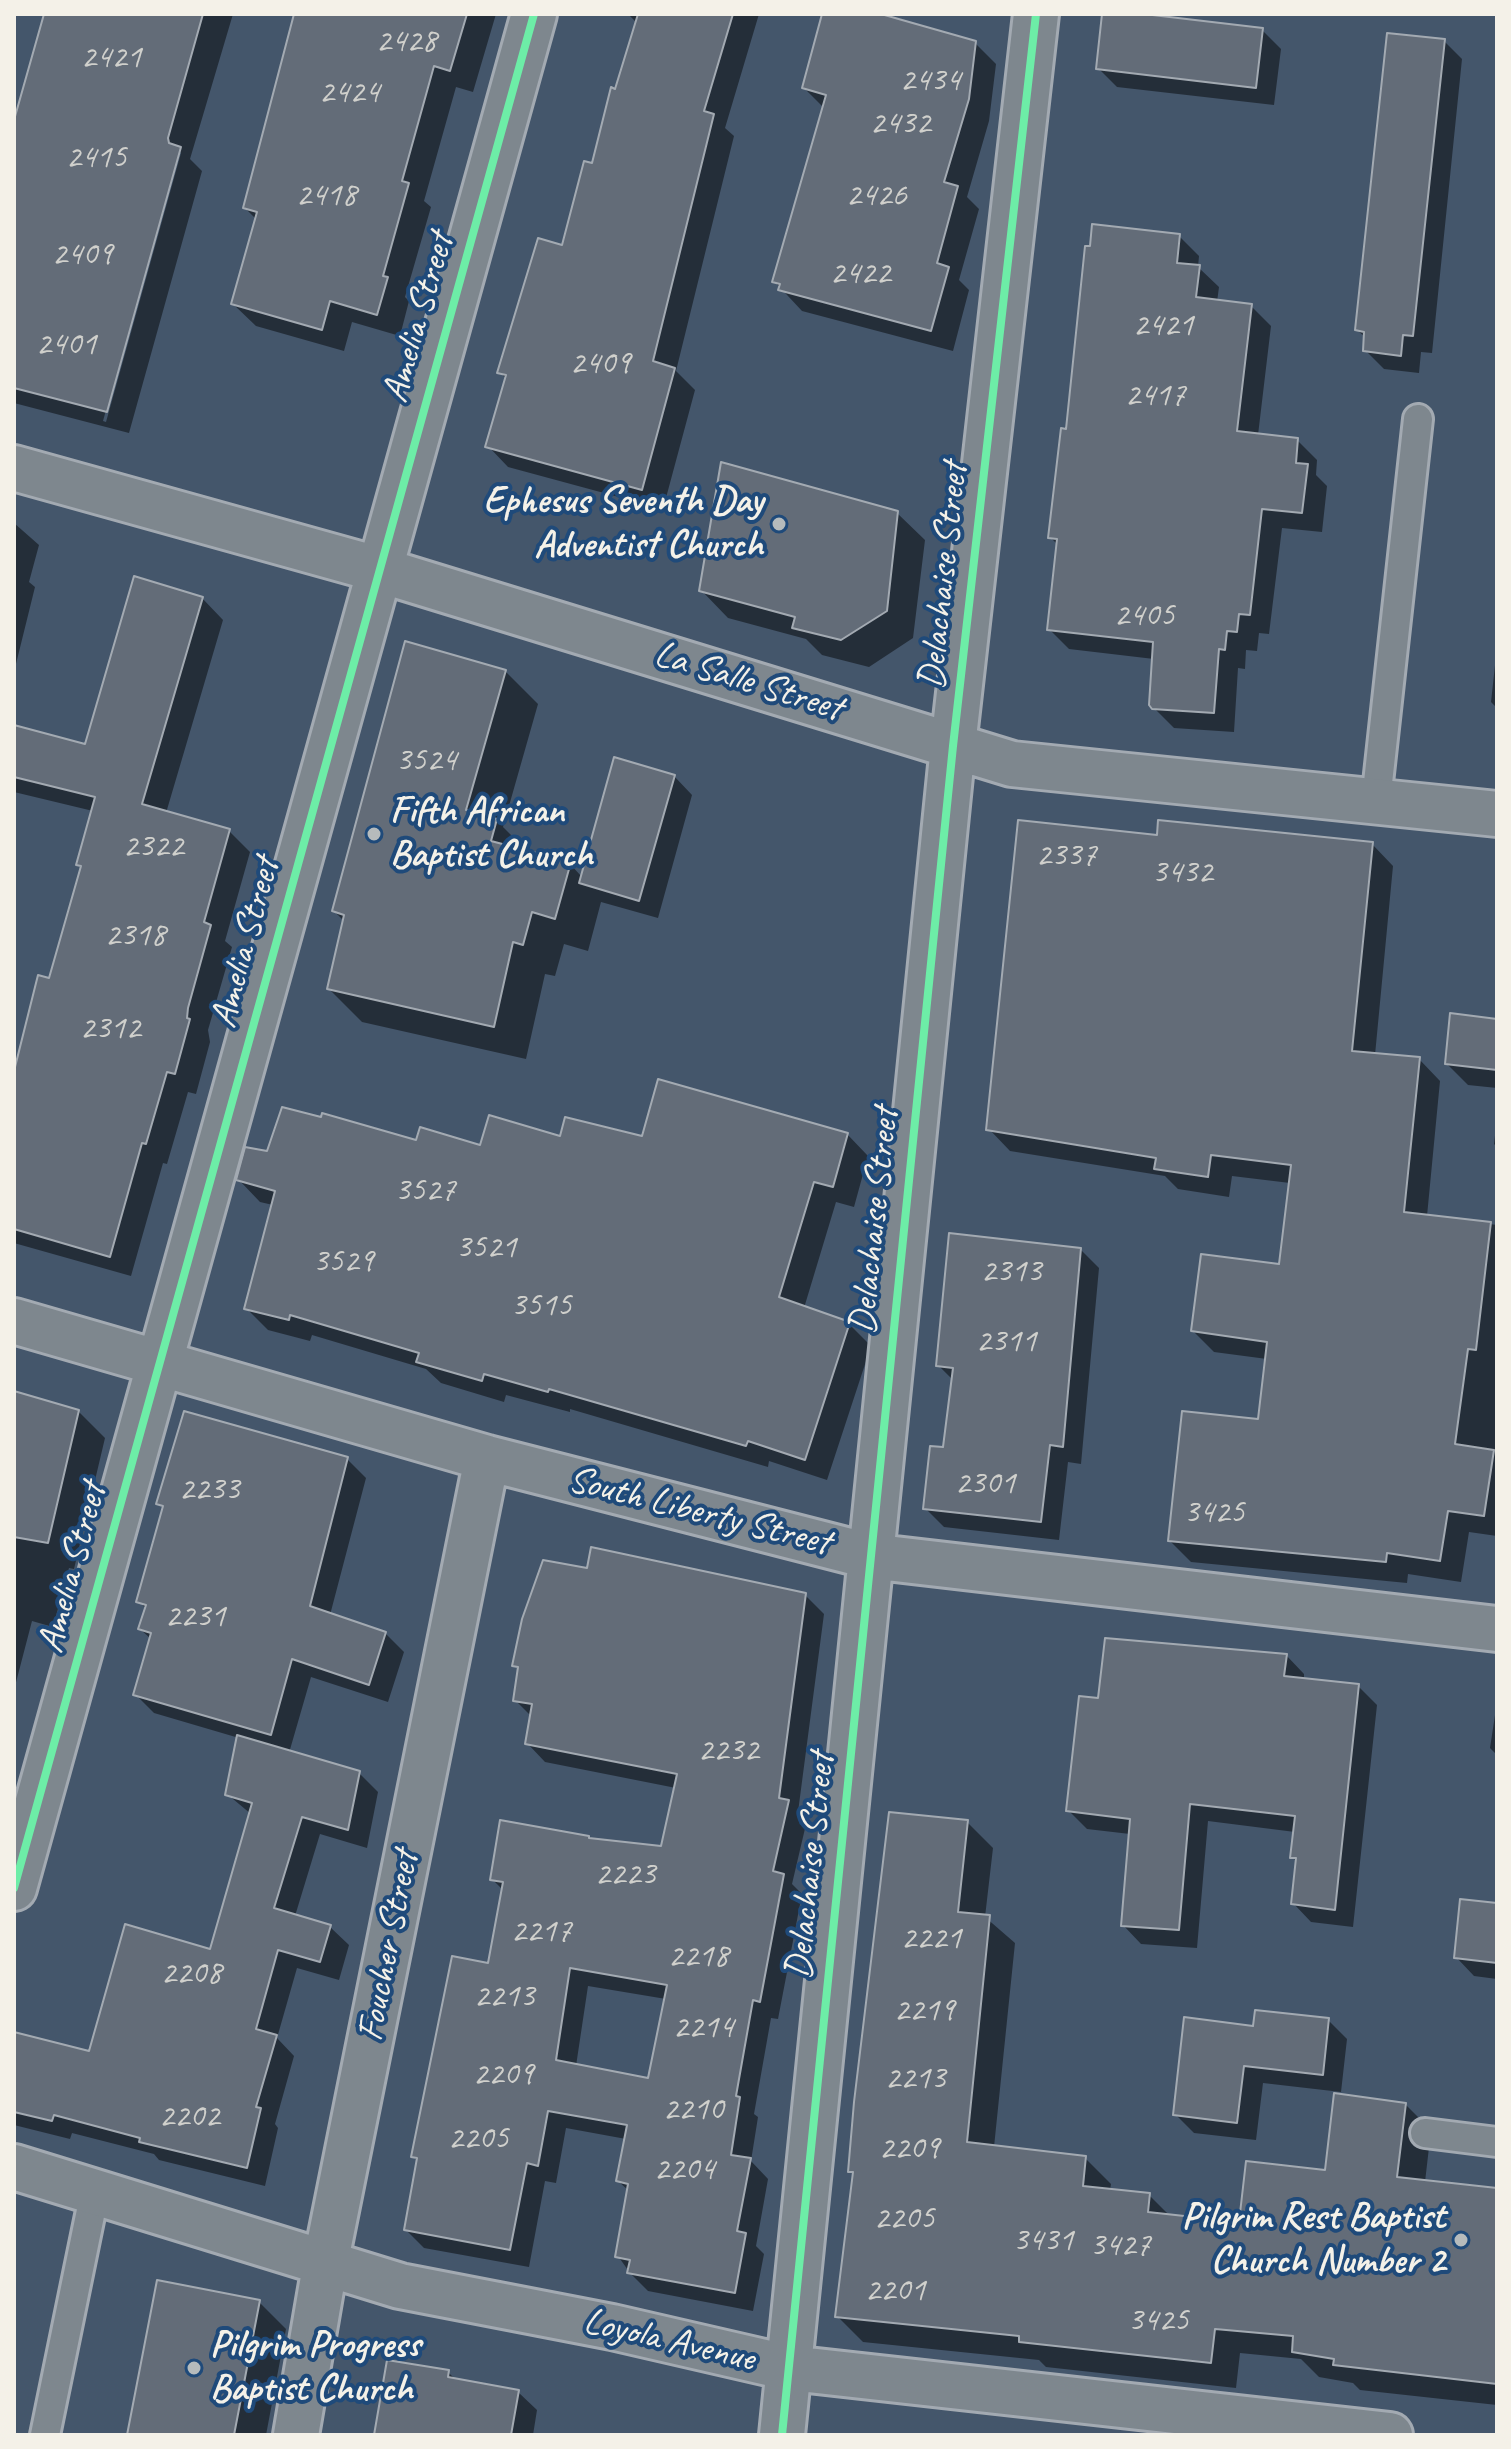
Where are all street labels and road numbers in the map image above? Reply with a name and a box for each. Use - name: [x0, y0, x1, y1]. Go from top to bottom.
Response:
- street label: Amelia Street: [373, 228, 465, 408]
- street label: Delachaise Street: [909, 461, 979, 691]
- street label: La Salle Street: [649, 632, 847, 732]
- street label: Amelia Street: [201, 853, 291, 1033]
- street label: Delachaise Street: [840, 1106, 910, 1336]
- street label: South Liberty Street: [563, 1457, 835, 1567]
- street label: Amelia Street: [28, 1478, 118, 1658]
- street label: Delachaise Street: [776, 1751, 846, 1981]
- street label: Foucher Street: [348, 1847, 430, 2045]
- street label: Loyola Avenue: [579, 2299, 759, 2383]

